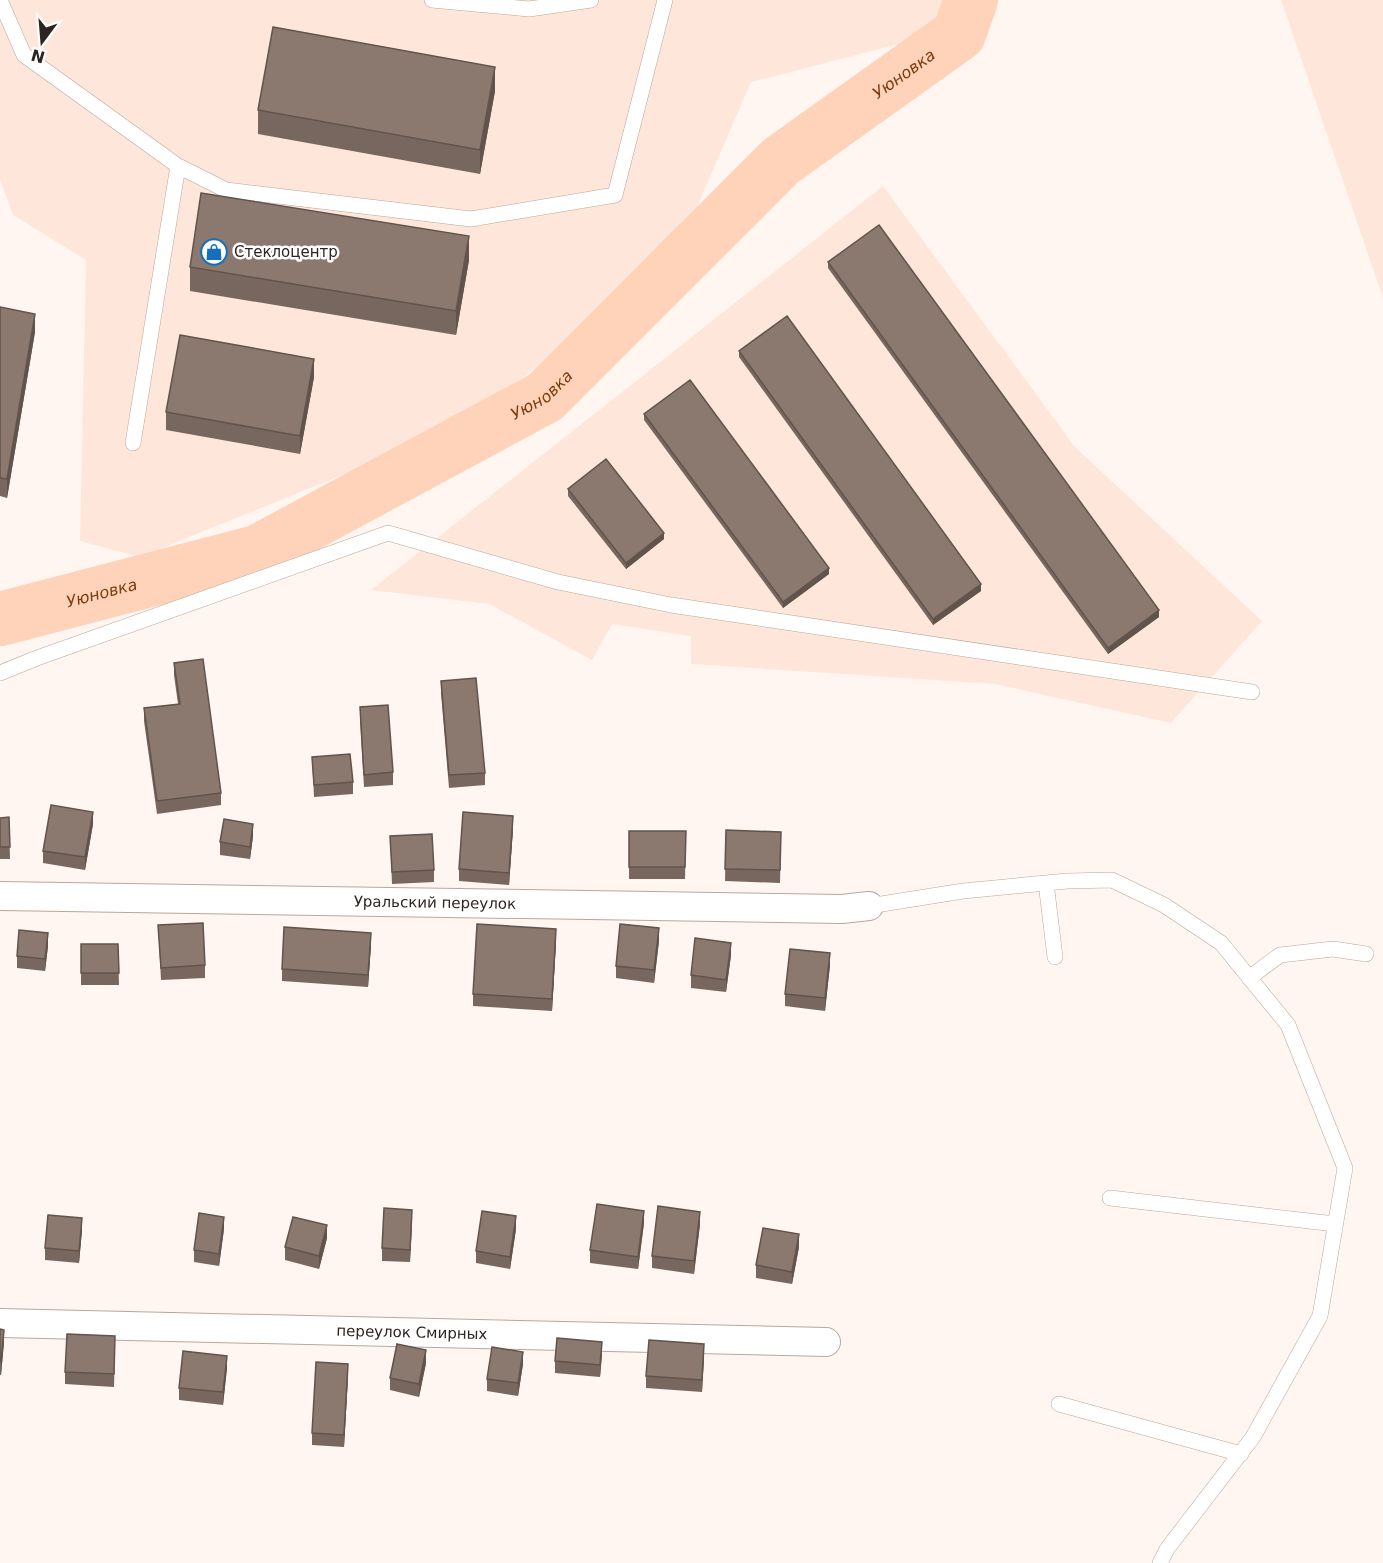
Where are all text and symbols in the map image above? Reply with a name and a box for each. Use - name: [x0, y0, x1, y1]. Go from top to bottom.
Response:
- north arrow: [12, 12, 72, 72]
- text: N: [29, 45, 47, 67]
- water label: Уюновка: [869, 45, 939, 103]
- shop icon: Стеклоцентр: [199, 237, 229, 267]
- place label: Стеклоцентр: [234, 243, 338, 261]
- water label: Уюновка: [507, 366, 577, 424]
- water label: Уюновка: [64, 575, 139, 611]
- street label: Уральский переулок: [354, 892, 516, 913]
- street label: переулок Смирных: [336, 1322, 488, 1343]

